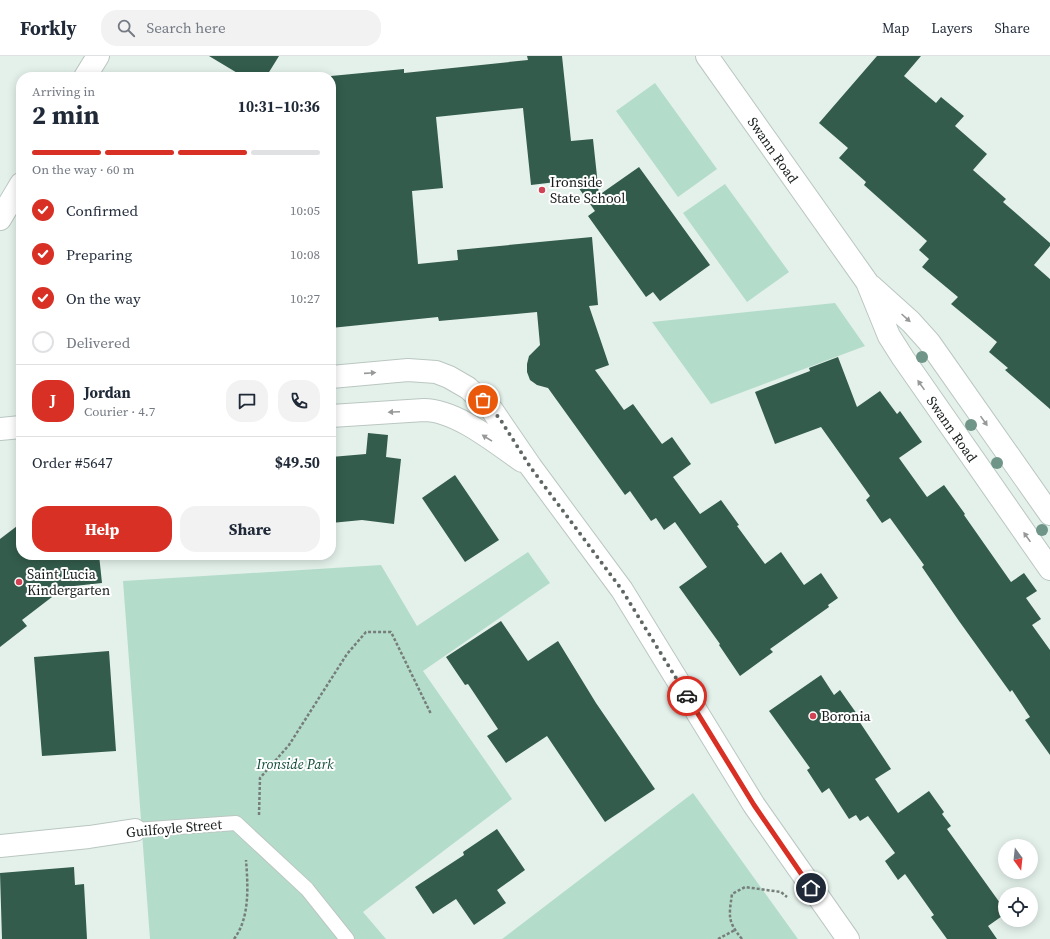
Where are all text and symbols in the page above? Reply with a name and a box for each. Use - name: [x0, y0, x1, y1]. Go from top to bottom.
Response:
- search box: [101, 10, 381, 46]
- text: Forkly: [20, 15, 77, 41]
- icon: search: [115, 17, 137, 39]
- text: Search here: [147, 17, 226, 38]
- text: Map: [882, 18, 909, 38]
- text: Layers: [931, 18, 973, 38]
- text: Share: [995, 18, 1030, 38]
- text: Arriving in: [32, 83, 95, 100]
- text: 10:31–10:36: [238, 96, 320, 117]
- text: 2 min: [32, 97, 99, 133]
- street label: Swann Road: [743, 113, 803, 187]
- text: On the way · 60 m: [32, 161, 134, 178]
- place label: Ironside State School: [550, 172, 625, 208]
- marker: Ironside State School: [537, 185, 547, 195]
- icon: check: [32, 199, 54, 221]
- text: Confirmed: [66, 200, 138, 221]
- text: 10:05: [290, 202, 320, 219]
- icon: check: [32, 243, 54, 265]
- text: Preparing: [66, 244, 132, 265]
- text: 10:08: [290, 246, 320, 263]
- icon: check: [32, 287, 54, 309]
- text: On the way: [66, 288, 141, 309]
- text: 10:27: [290, 290, 320, 307]
- one-way arrow: [901, 313, 912, 322]
- text: Delivered: [66, 332, 130, 353]
- one-way arrow: [364, 369, 376, 376]
- one-way arrow: [917, 379, 925, 390]
- button: chat: [226, 380, 268, 422]
- button: phone: [278, 380, 320, 422]
- text: Jordan: [84, 382, 131, 403]
- pin: [466, 383, 500, 417]
- icon: bag: [472, 389, 494, 411]
- text: J: [50, 390, 56, 411]
- street label: Swann Road: [922, 392, 982, 466]
- text: Courier · 4.7: [84, 403, 155, 420]
- one-way arrow: [388, 409, 400, 416]
- one-way arrow: [980, 416, 988, 426]
- one-way arrow: [482, 434, 492, 442]
- text: Order #5647: [32, 452, 113, 473]
- text: $49.50: [275, 452, 320, 473]
- button: Help: [32, 506, 172, 552]
- button: Share: [180, 506, 320, 552]
- one-way arrow: [1024, 532, 1032, 542]
- place label: Saint Lucia Kindergarten: [27, 564, 111, 600]
- marker: Saint Lucia Kindergarten: [14, 577, 24, 587]
- courier: [667, 676, 707, 716]
- icon: car: [676, 685, 698, 707]
- place label: Boronia: [821, 706, 872, 726]
- marker: Boronia: [808, 711, 818, 721]
- park label: Ironside Park: [255, 754, 334, 774]
- street label: Guilfoyle Street: [125, 814, 223, 842]
- north arrow: [998, 839, 1038, 879]
- map controls: [998, 839, 1038, 927]
- pin: [794, 871, 828, 905]
- icon: home: [800, 877, 822, 899]
- button: locate: [998, 887, 1038, 927]

